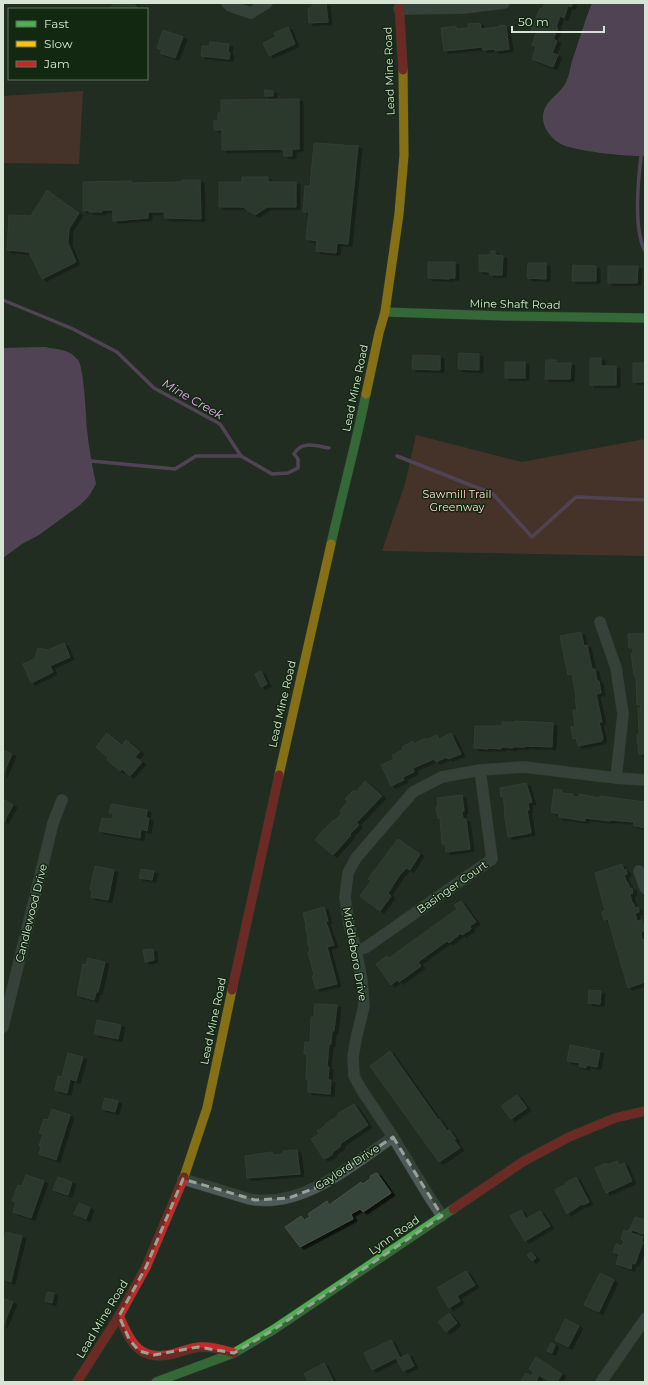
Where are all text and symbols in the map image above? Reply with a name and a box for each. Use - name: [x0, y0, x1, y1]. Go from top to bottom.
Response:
- legend: [8, 8, 148, 80]
- scale bar: [512, 8, 604, 34]
- text: 50 m: [518, 14, 549, 29]
- text: Fast: [44, 16, 69, 31]
- street label: Lead Mine Road: [380, 26, 398, 116]
- text: Slow: [44, 36, 73, 51]
- text: Jam: [43, 56, 70, 71]
- street label: Mine Shaft Road: [469, 296, 561, 312]
- street label: Lead Mine Road: [339, 343, 371, 433]
- water label: Mine Creek: [160, 375, 227, 423]
- park label: Sawmill Trail Greenway: [423, 487, 491, 514]
- street label: Lead Mine Road: [265, 659, 299, 749]
- street label: Basinger Court: [414, 857, 490, 917]
- street label: Candlewood Drive: [12, 862, 50, 964]
- street label: Middleboro Drive: [340, 906, 370, 1002]
- street label: Lead Mine Road: [197, 976, 229, 1066]
- street label: Gaylord Drive: [312, 1141, 382, 1193]
- street label: Lynn Road: [366, 1212, 422, 1258]
- street label: Lead Mine Road: [73, 1277, 131, 1361]

